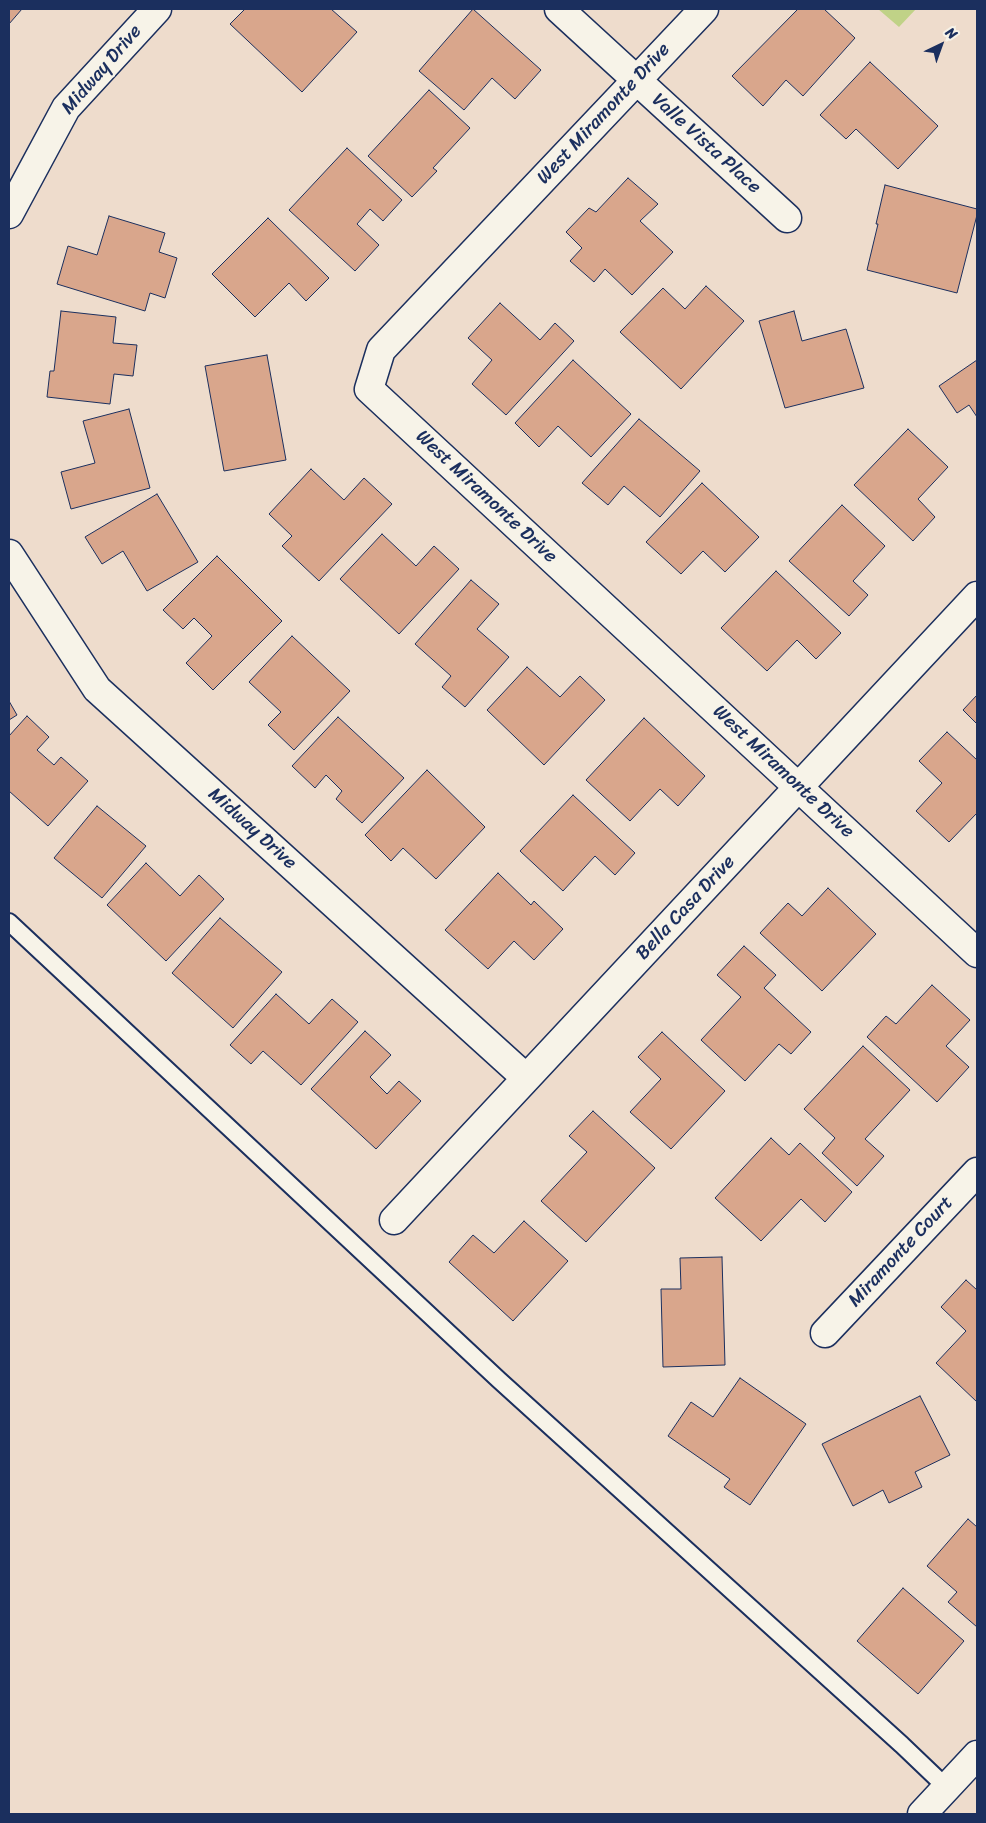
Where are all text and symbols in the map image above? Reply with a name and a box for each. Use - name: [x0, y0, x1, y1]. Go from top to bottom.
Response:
- north arrow: [916, 20, 966, 70]
- street label: Midway Drive: [57, 21, 147, 119]
- text: N: [939, 21, 963, 46]
- street label: West Miramonte Drive: [533, 39, 675, 189]
- street label: Valle Vista Place: [647, 89, 765, 199]
- street label: West Miramonte Drive: [411, 426, 561, 568]
- street label: West Miramonte Drive: [708, 701, 858, 843]
- street label: Midway Drive: [203, 783, 301, 875]
- street label: Bella Casa Drive: [632, 851, 740, 965]
- street label: Miramonte Court: [844, 1192, 958, 1312]

